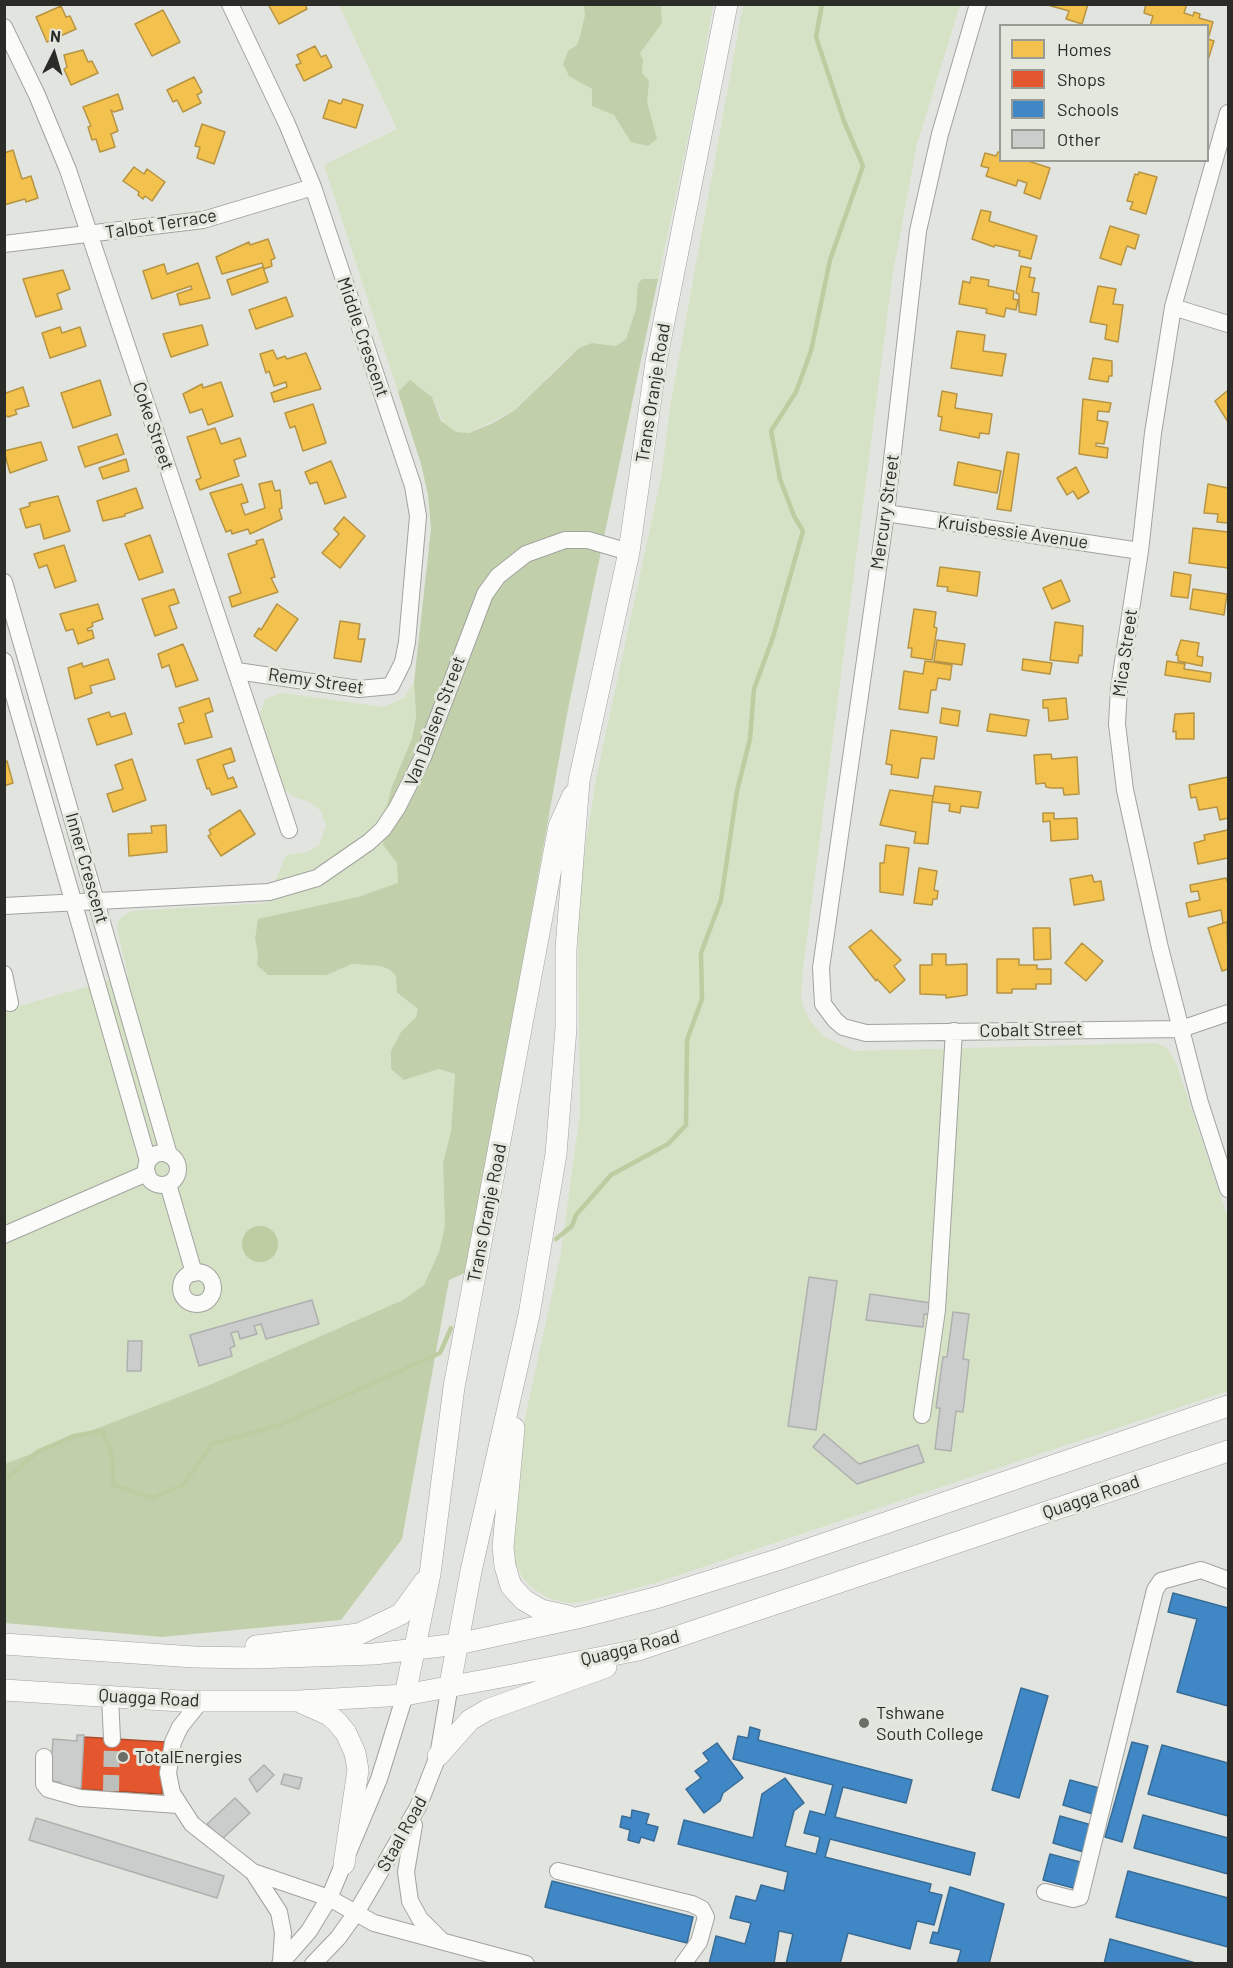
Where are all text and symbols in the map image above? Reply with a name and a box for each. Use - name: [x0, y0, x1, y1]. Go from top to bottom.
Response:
- north arrow: [24, 24, 84, 84]
- legend: [999, 24, 1209, 162]
- text: N: [49, 26, 62, 45]
- text: Homes: [1057, 38, 1111, 60]
- text: Shops: [1057, 68, 1106, 90]
- text: Schools: [1057, 98, 1119, 120]
- text: Other: [1057, 128, 1100, 150]
- street label: Talbot Terrace: [104, 205, 218, 243]
- street label: Middle Crescent: [332, 274, 394, 400]
- street label: Trans Oranje Road: [631, 322, 675, 464]
- street label: Coke Street: [128, 379, 178, 473]
- street label: Mercury Street: [866, 453, 904, 571]
- street label: Kruisbessie Avenue: [936, 511, 1090, 553]
- street label: Mica Street: [1108, 608, 1142, 698]
- street label: Van Dalsen Street: [400, 653, 470, 789]
- street label: Remy Street: [267, 664, 365, 698]
- street label: Inner Crescent: [61, 810, 113, 926]
- street label: Cobalt Street: [979, 1018, 1083, 1042]
- street label: Trans Oranje Road: [463, 1142, 511, 1284]
- street label: Quagga Road: [1040, 1470, 1142, 1524]
- street label: Quagga Road: [578, 1625, 682, 1671]
- street label: Quagga Road: [98, 1685, 200, 1711]
- place label: Tshwane South College: [876, 1702, 984, 1744]
- marker: Tshwane South College: [857, 1716, 871, 1730]
- place label: TotalEnergies: [135, 1746, 242, 1768]
- marker: TotalEnergies: [116, 1750, 130, 1764]
- street label: Staal Road: [372, 1792, 432, 1876]

